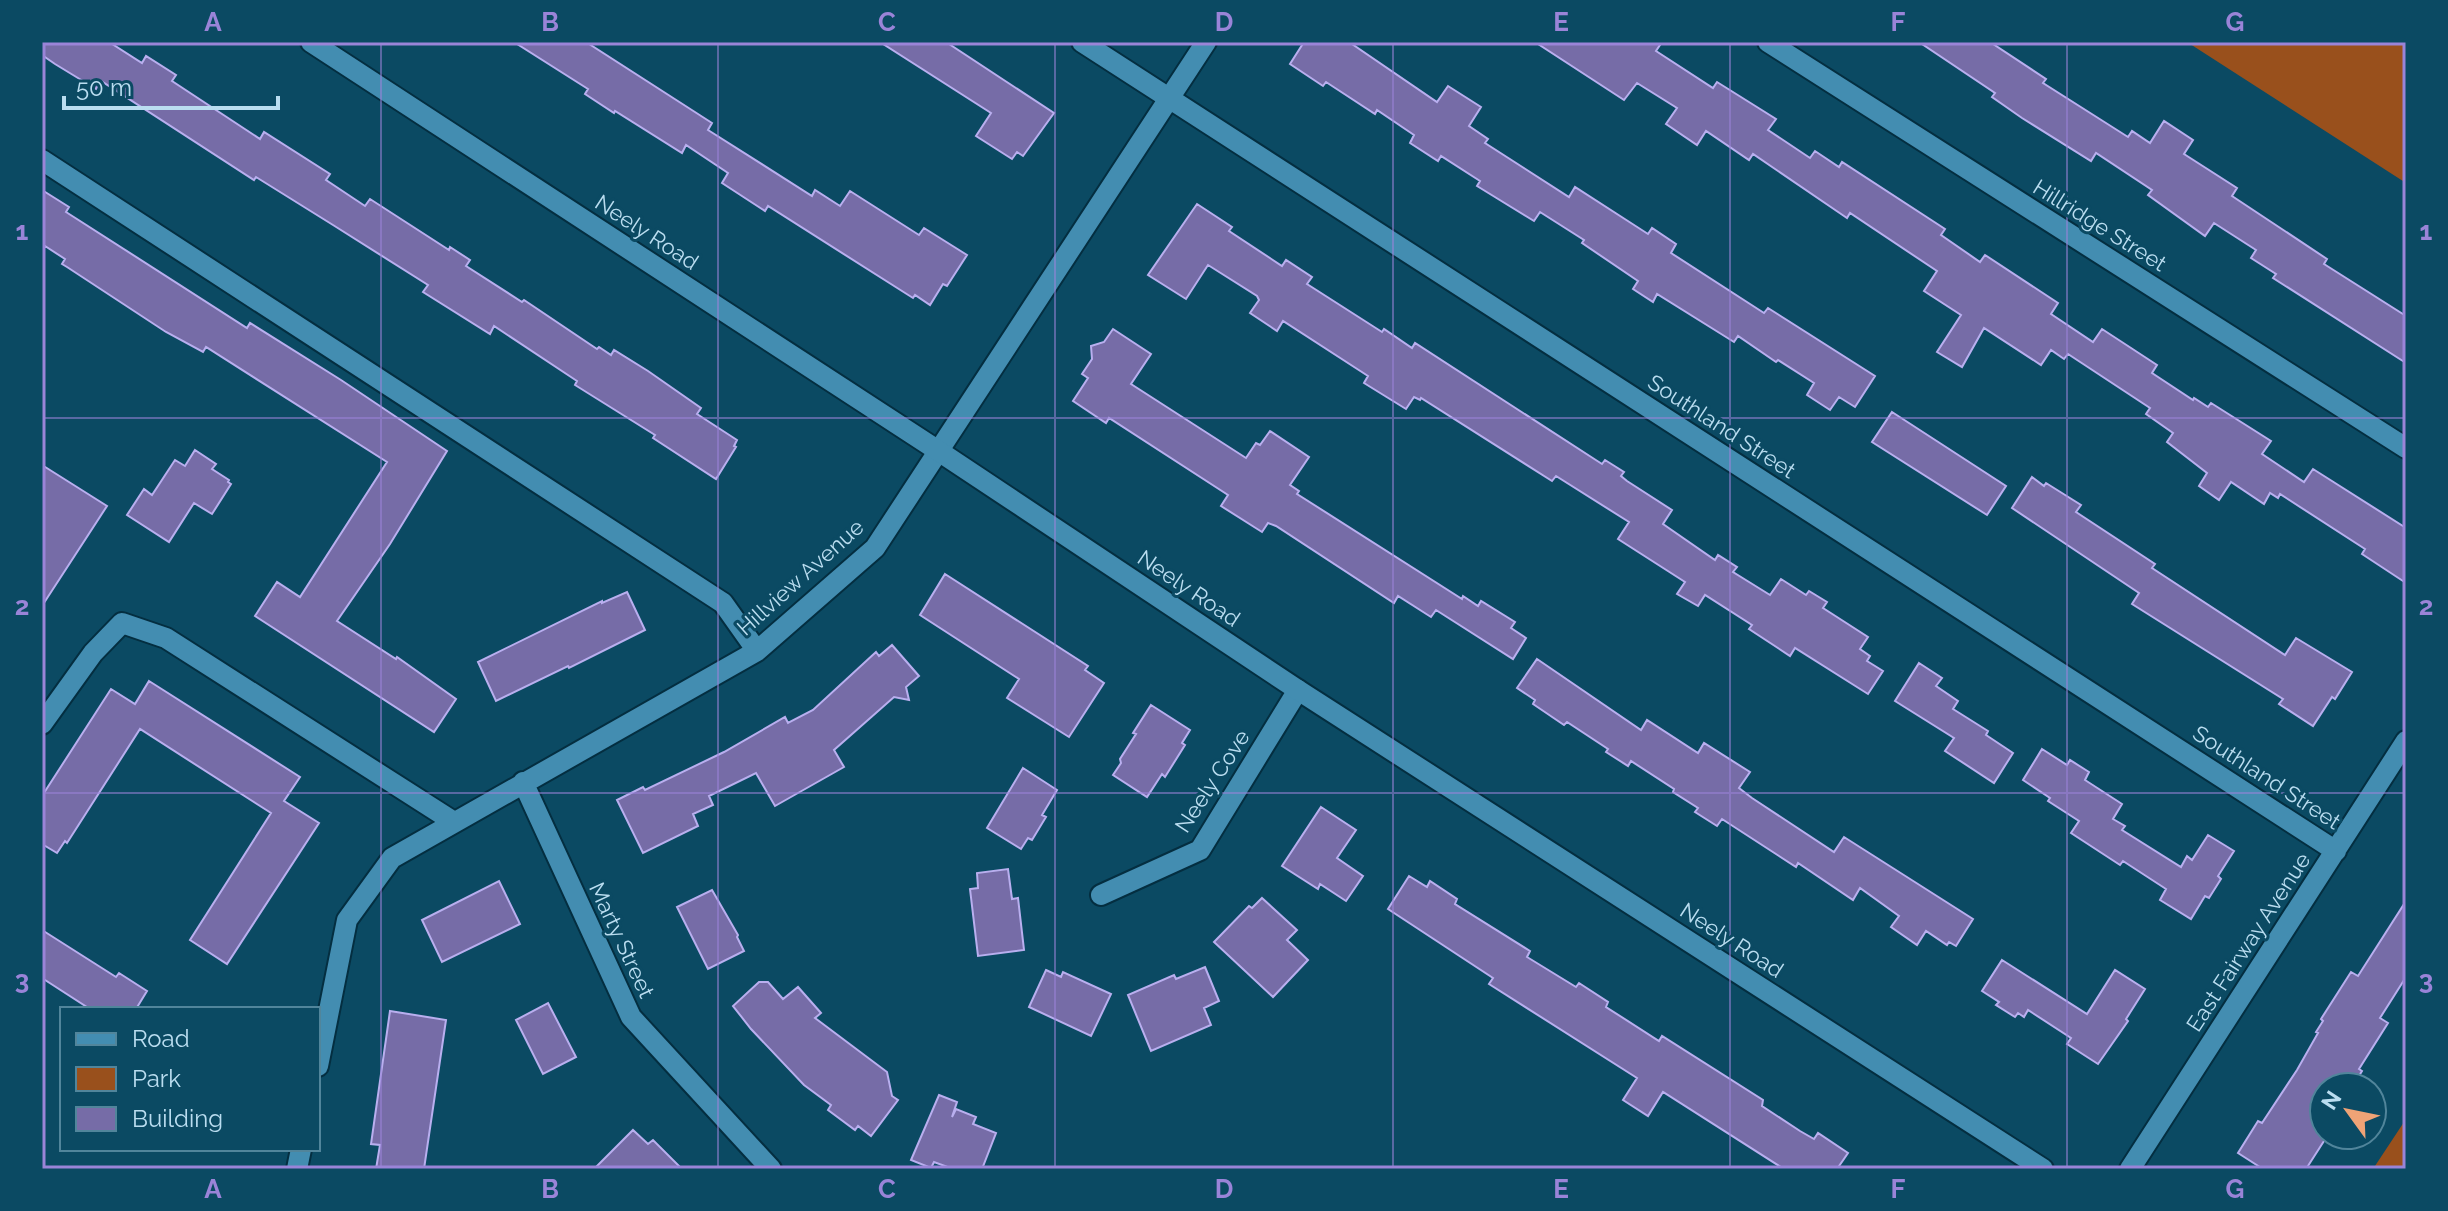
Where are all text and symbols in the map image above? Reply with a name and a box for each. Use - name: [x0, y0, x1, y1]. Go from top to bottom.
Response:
- text: A: [204, 7, 222, 37]
- text: B: [541, 7, 559, 37]
- text: C: [878, 7, 896, 37]
- text: D: [1215, 7, 1233, 37]
- text: E: [1553, 7, 1569, 37]
- text: F: [1891, 7, 1906, 37]
- text: G: [2226, 7, 2244, 37]
- scale bar: [64, 60, 278, 110]
- text: 50 m: [76, 73, 132, 102]
- street label: Hillridge Street: [2029, 174, 2172, 277]
- street label: Neely Road: [590, 189, 704, 275]
- text: 1: [16, 216, 29, 246]
- text: 1: [2420, 216, 2433, 246]
- street label: Southland Street: [1643, 369, 1801, 484]
- street label: Hillview Avenue: [731, 513, 869, 641]
- street label: Neely Road: [1133, 544, 1245, 632]
- text: 2: [15, 591, 29, 621]
- text: 2: [2419, 591, 2433, 621]
- street label: Southland Street: [2188, 720, 2346, 835]
- street label: Neely Cove: [1169, 725, 1255, 837]
- street label: East Fairway Avenue: [2181, 848, 2315, 1036]
- street label: Marty Street: [584, 878, 660, 1002]
- street label: Neely Road: [1675, 897, 1789, 983]
- text: 3: [15, 965, 29, 995]
- text: 3: [2419, 965, 2433, 995]
- legend: [60, 1007, 320, 1151]
- text: Road: [132, 1024, 190, 1053]
- text: Park: [132, 1064, 181, 1093]
- north arrow: [2308, 1071, 2388, 1151]
- text: N: [2316, 1086, 2347, 1114]
- text: Building: [132, 1104, 223, 1133]
- text: A: [204, 1174, 222, 1204]
- text: B: [541, 1174, 559, 1204]
- text: C: [878, 1174, 896, 1204]
- text: D: [1215, 1174, 1233, 1204]
- text: E: [1553, 1174, 1569, 1204]
- text: F: [1891, 1174, 1906, 1204]
- text: G: [2226, 1174, 2244, 1204]

